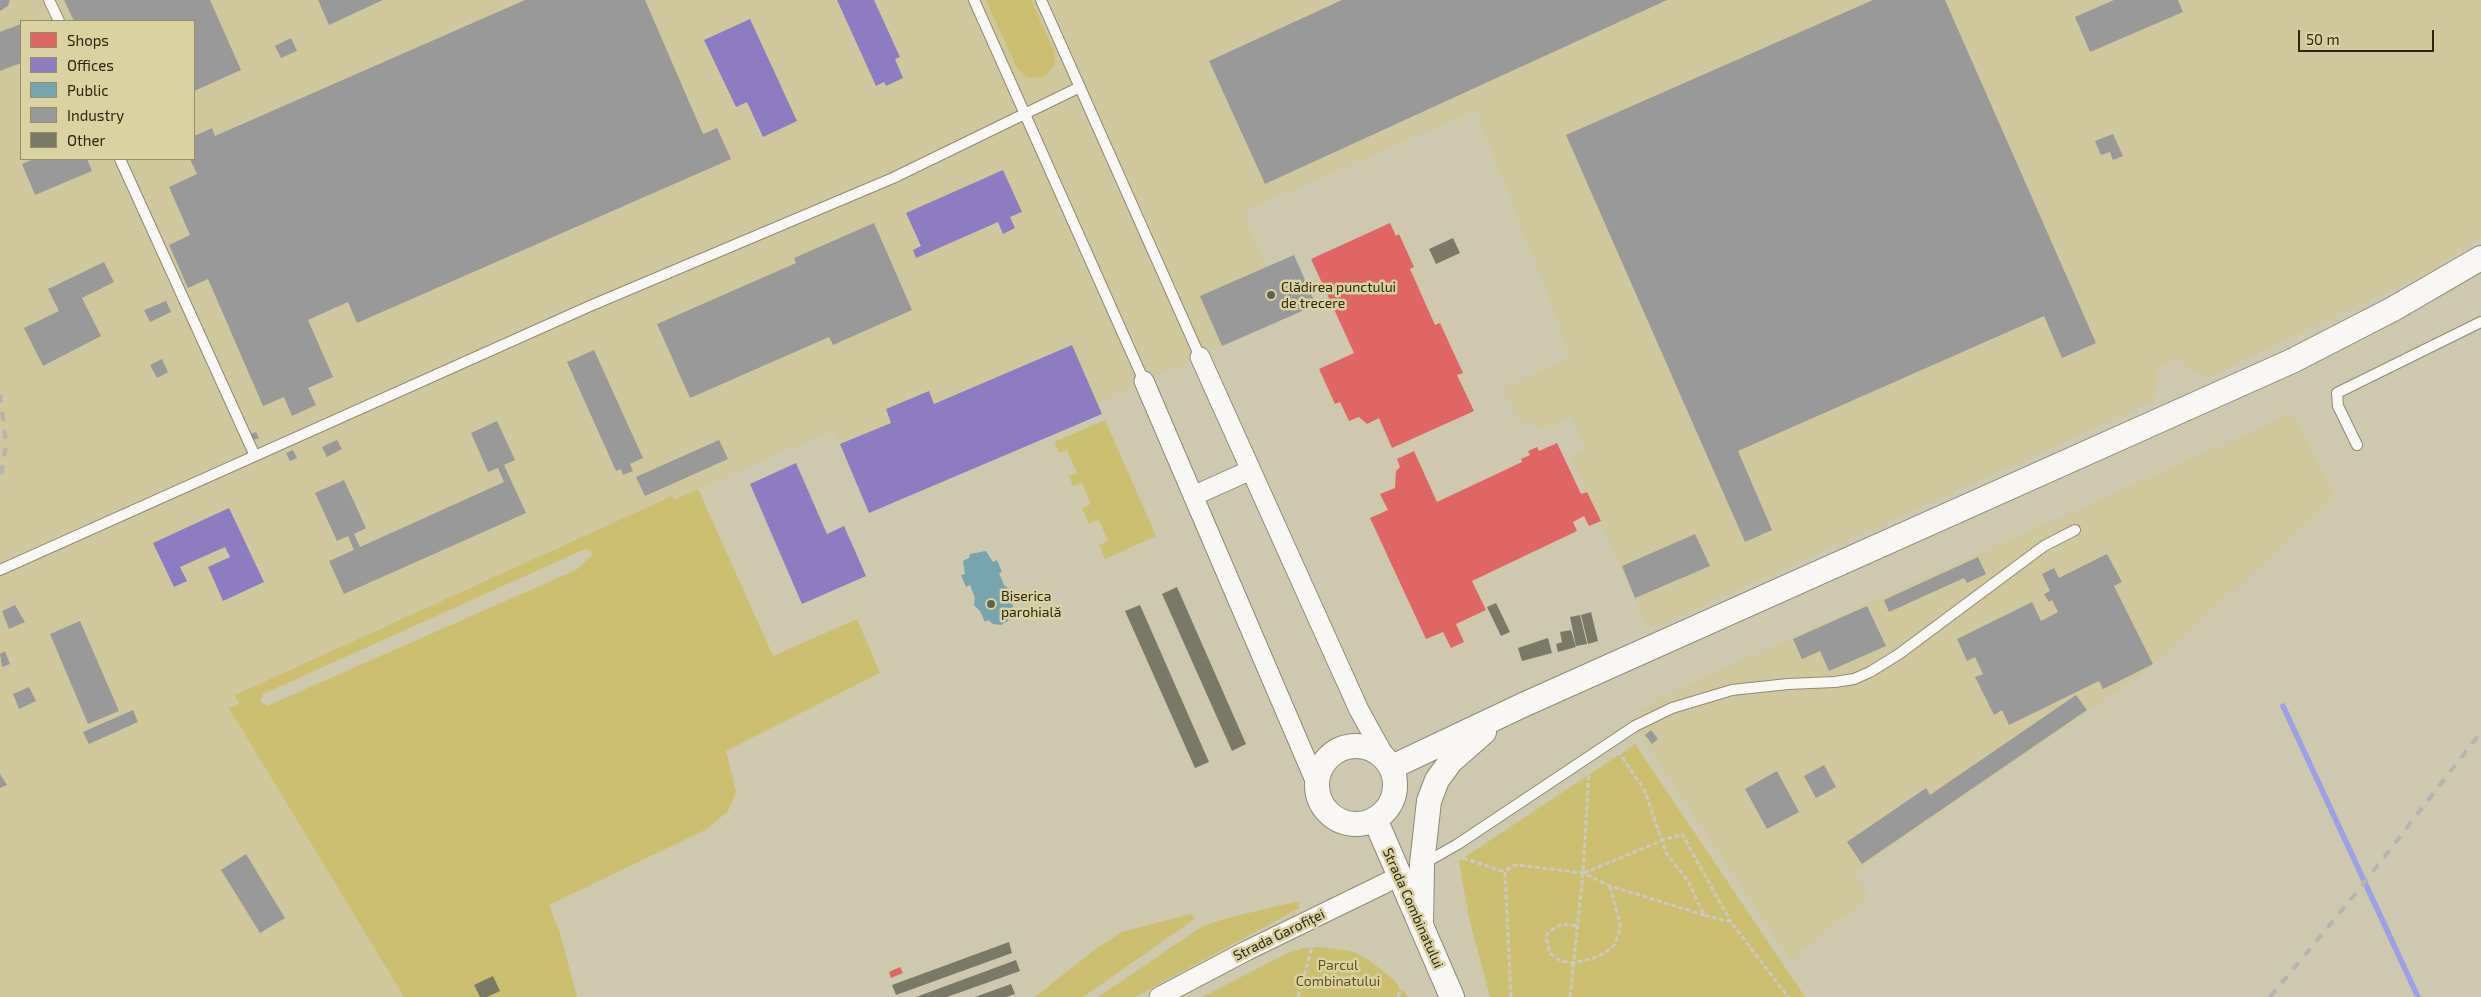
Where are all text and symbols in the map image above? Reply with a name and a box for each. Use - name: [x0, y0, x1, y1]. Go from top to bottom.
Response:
- legend: [20, 20, 195, 160]
- scale bar: [2301, 20, 2437, 52]
- text: 50 m: [2306, 30, 2340, 48]
- text: Shops: [67, 31, 109, 49]
- text: Offices: [67, 56, 114, 74]
- text: Public: [67, 81, 108, 99]
- text: Industry: [67, 106, 124, 124]
- text: Other: [67, 131, 106, 149]
- place label: Clădirea punctului de trecere: [1281, 279, 1396, 312]
- marker: Clădirea punctului de trecere: [1265, 289, 1277, 301]
- place label: Biserica parohială: [1001, 588, 1061, 620]
- marker: Biserica parohială: [985, 598, 997, 610]
- street label: Strada Combinatului: [1379, 845, 1447, 971]
- street label: Strada Garofiței: [1230, 906, 1328, 964]
- park label: Parcul Combinatului: [1296, 957, 1380, 990]

